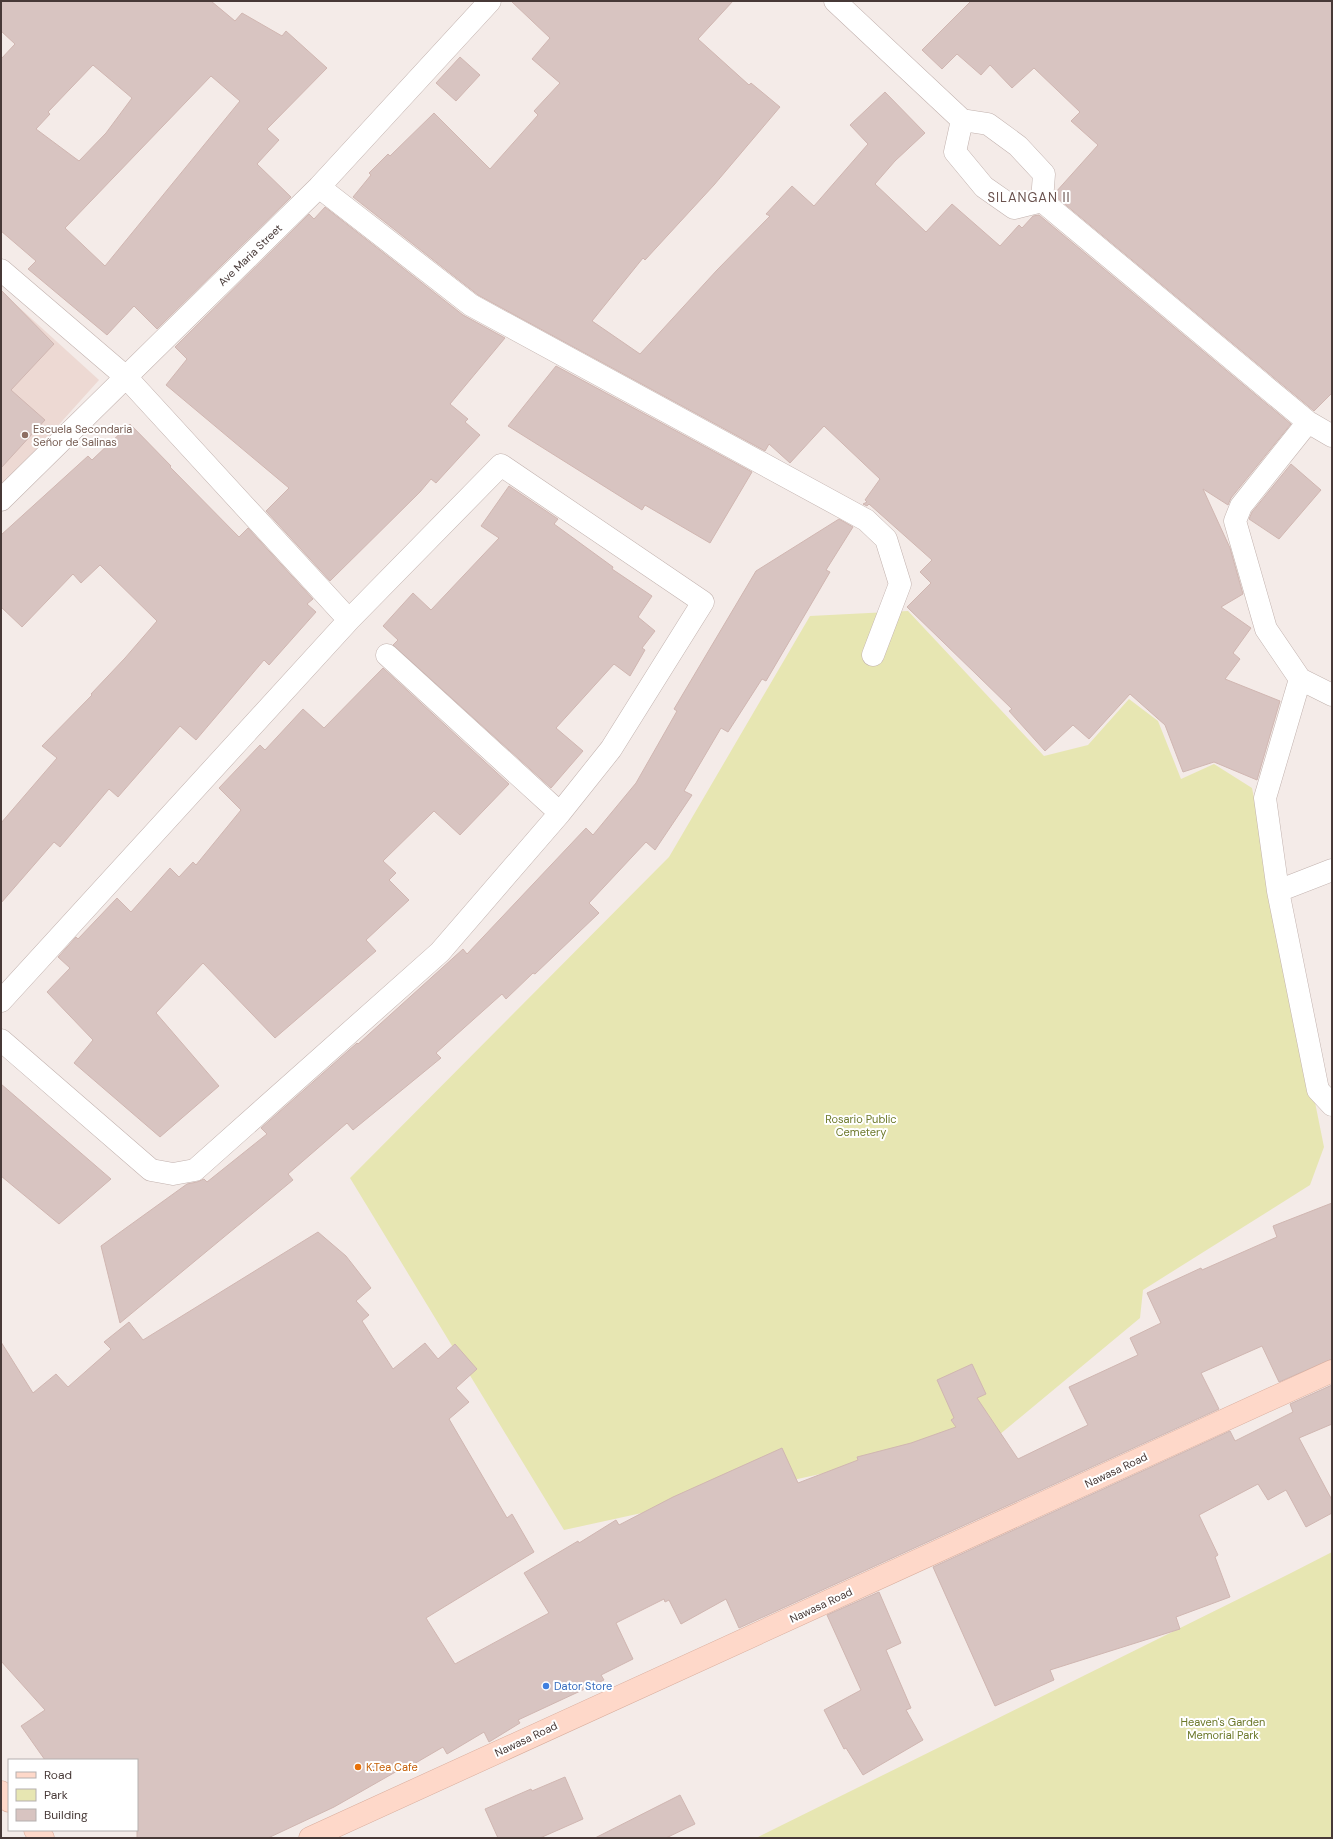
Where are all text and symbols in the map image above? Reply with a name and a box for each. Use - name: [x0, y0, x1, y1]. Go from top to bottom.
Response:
- district label: SILANGAN II: [987, 189, 1071, 206]
- street label: Ave Maria Street: [215, 221, 285, 289]
- place label: Escuela Secondaria Señor de Salinas: [33, 422, 132, 449]
- marker: Escuela Secondaria Señor de Salinas: [20, 430, 30, 440]
- park label: Rosario Public Cemetery: [825, 1112, 897, 1139]
- street label: Nawasa Road: [1082, 1449, 1150, 1491]
- street label: Nawasa Road: [787, 1584, 855, 1626]
- place label: Dator Store: [554, 1679, 612, 1693]
- marker: Dator Store: [541, 1681, 551, 1691]
- park label: Heaven's Garden Memorial Park: [1181, 1715, 1265, 1742]
- street label: Nawasa Road: [492, 1718, 560, 1760]
- legend: [8, 1759, 138, 1831]
- place label: K.Tea Cafe: [366, 1760, 418, 1774]
- marker: K.Tea Cafe: [353, 1762, 363, 1772]
- text: Road: [44, 1767, 72, 1783]
- text: Park: [44, 1787, 68, 1803]
- text: Building: [44, 1807, 88, 1823]

